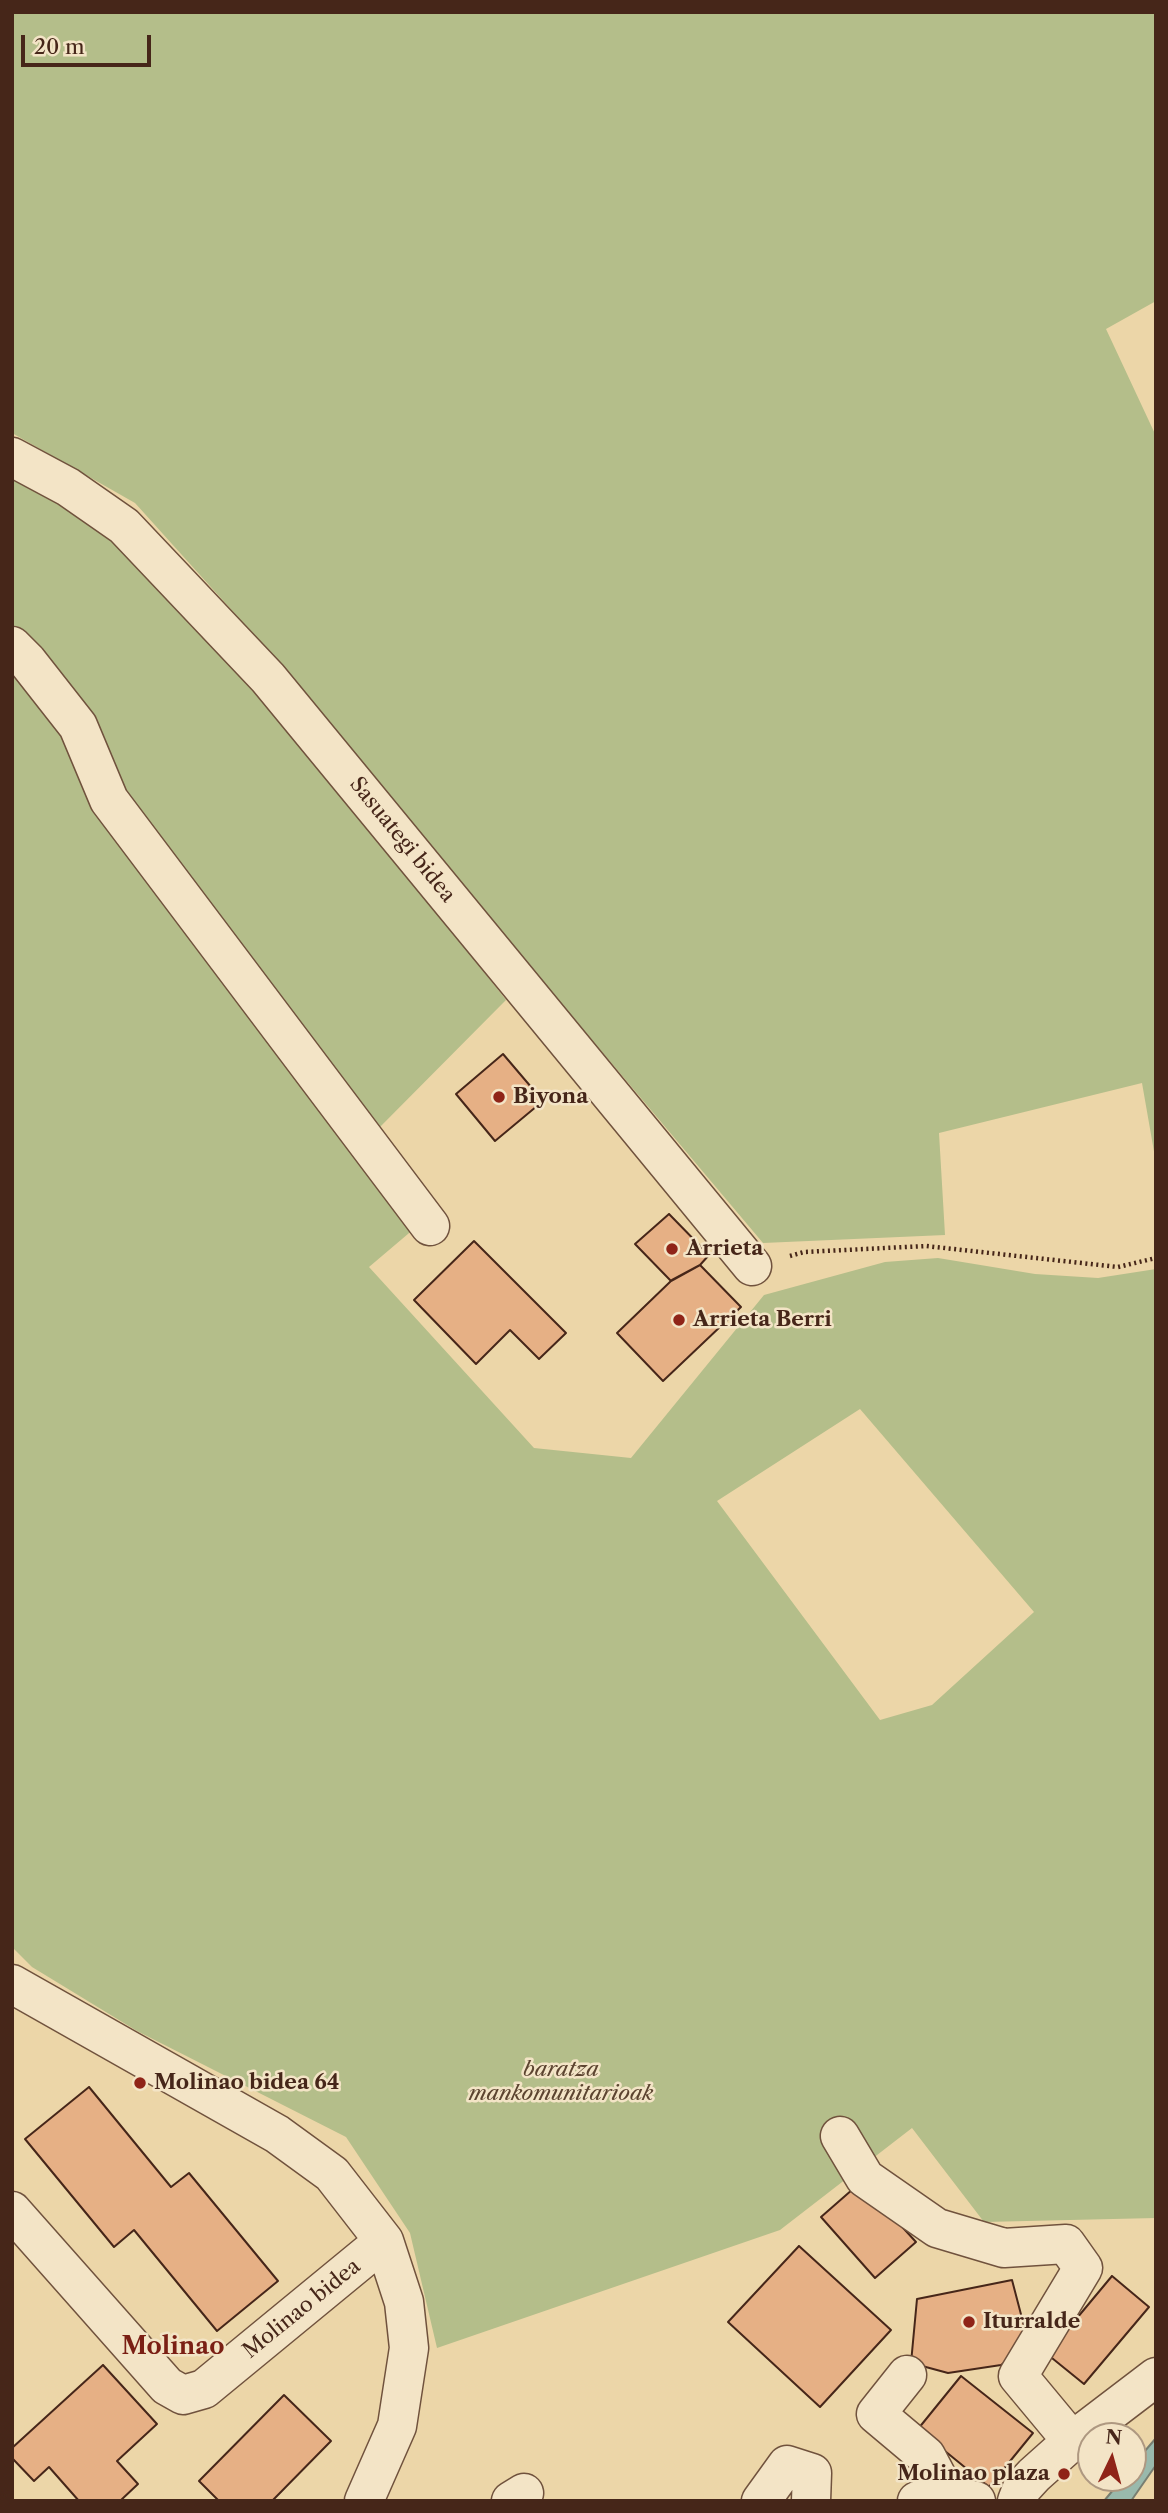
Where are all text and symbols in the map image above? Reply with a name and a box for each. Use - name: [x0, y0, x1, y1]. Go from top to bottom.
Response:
- scale bar: [24, 21, 154, 65]
- text: 20 m: [34, 34, 85, 59]
- street label: Sasuategi bidea: [344, 772, 460, 908]
- place label: Biyona: [513, 1084, 588, 1110]
- marker: Biyona: [491, 1089, 507, 1105]
- place label: Arrieta: [686, 1236, 763, 1262]
- marker: Arrieta: [664, 1241, 680, 1257]
- place label: Arrieta Berri: [693, 1307, 832, 1333]
- marker: Arrieta Berri: [671, 1312, 687, 1328]
- park label: baratza mankomunitarioak: [469, 2057, 653, 2107]
- place label: Molinao bidea 64: [154, 2070, 339, 2096]
- marker: Molinao bidea 64: [132, 2075, 148, 2091]
- street label: Molinao bidea: [238, 2254, 366, 2364]
- place label: Iturralde: [983, 2309, 1080, 2335]
- marker: Iturralde: [961, 2314, 977, 2330]
- district label: Molinao: [122, 2333, 224, 2361]
- north arrow: [1077, 2422, 1147, 2492]
- text: N: [1104, 2425, 1123, 2450]
- place label: Molinao plaza: [897, 2461, 1050, 2487]
- marker: Molinao plaza: [1056, 2466, 1072, 2482]

